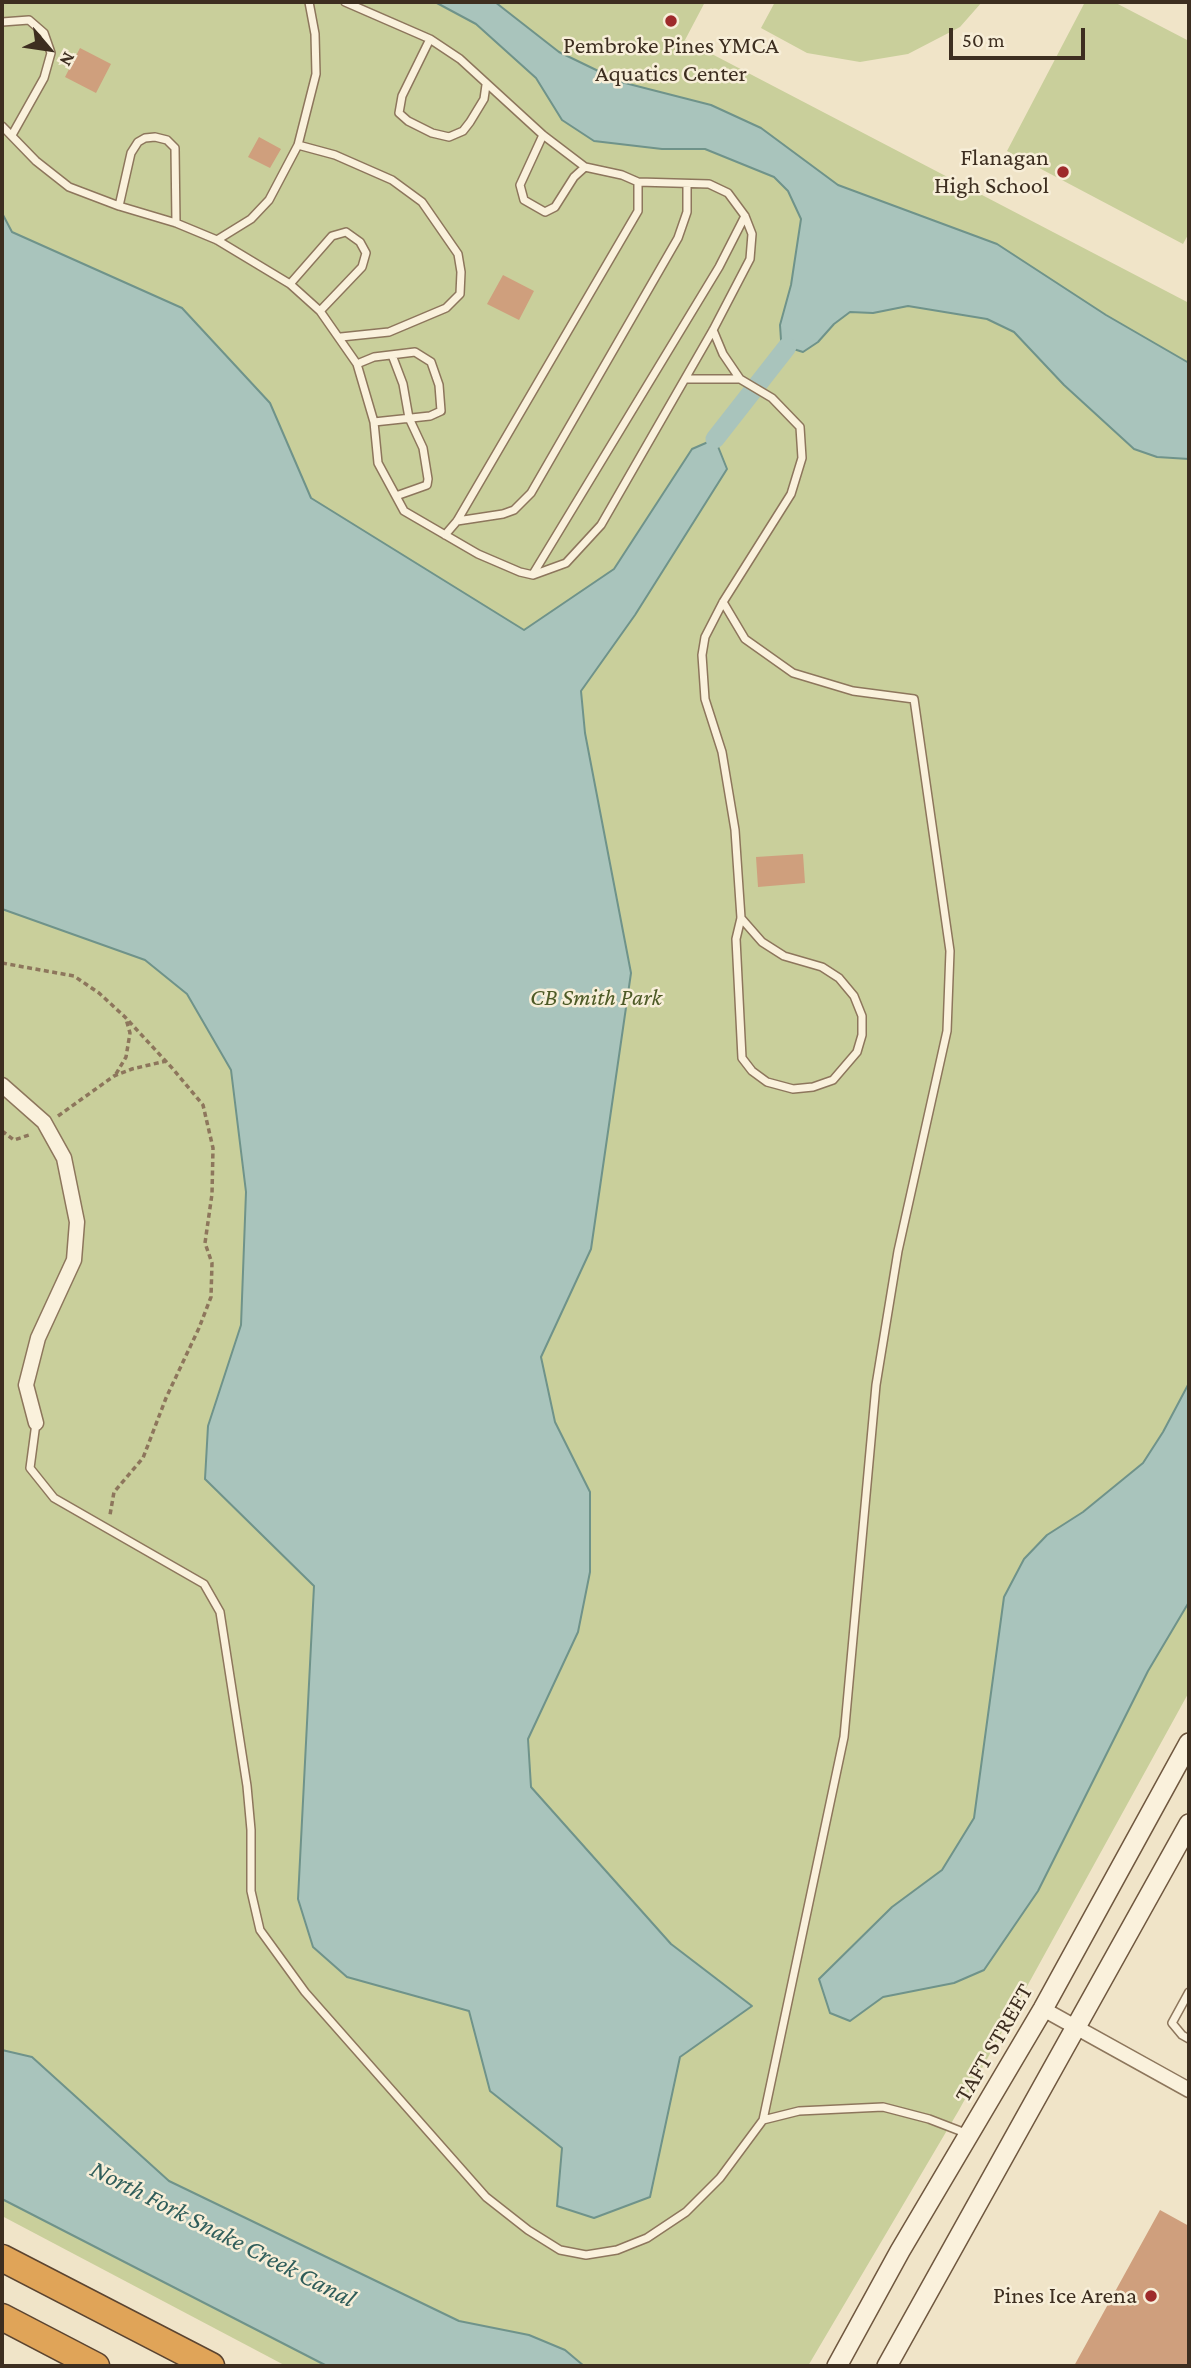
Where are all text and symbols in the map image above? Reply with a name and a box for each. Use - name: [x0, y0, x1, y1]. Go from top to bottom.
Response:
- marker: Pembroke Pines YMCA Aquatics Center: [663, 13, 679, 29]
- north arrow: [14, 14, 84, 84]
- scale bar: [953, 14, 1090, 58]
- text: 50 m: [962, 28, 1005, 52]
- place label: Pembroke Pines YMCA Aquatics Center: [563, 32, 779, 88]
- text: N: [55, 49, 80, 70]
- place label: Flanagan High School: [934, 144, 1049, 200]
- marker: Flanagan High School: [1055, 164, 1071, 180]
- park label: CB Smith Park: [530, 984, 662, 1012]
- street label: TAFT STREET: [949, 1979, 1039, 2107]
- water label: North Fork Snake Creek Canal: [85, 2154, 361, 2314]
- place label: Pines Ice Arena: [993, 2282, 1137, 2310]
- marker: Pines Ice Arena: [1143, 2288, 1159, 2304]

